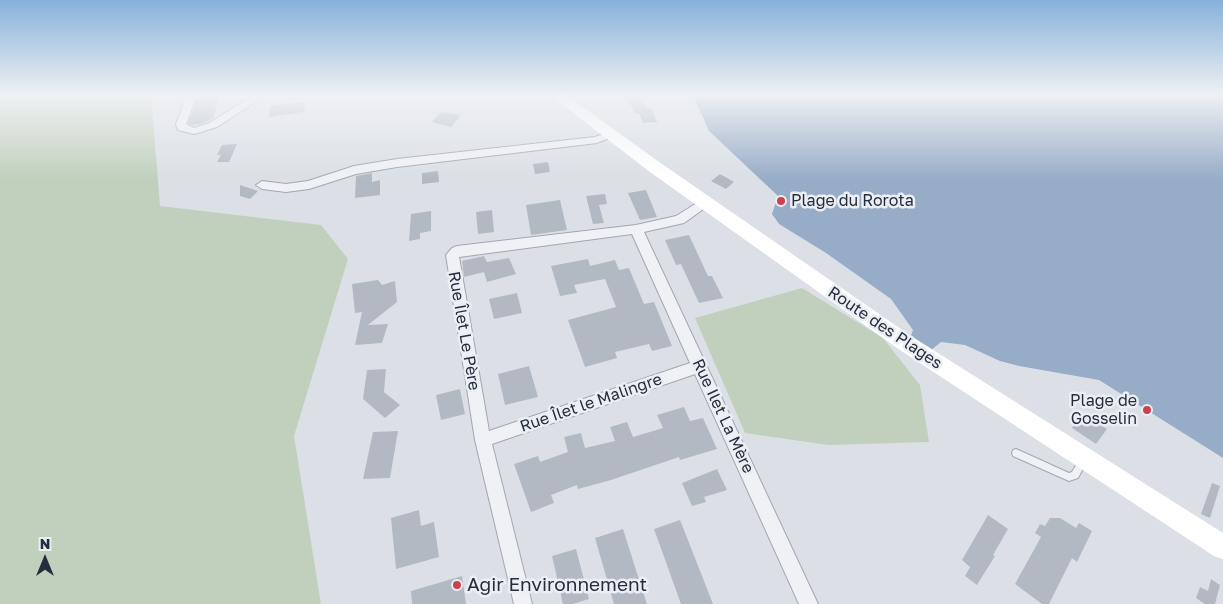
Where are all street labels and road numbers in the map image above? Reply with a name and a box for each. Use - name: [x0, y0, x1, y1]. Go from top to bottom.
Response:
- street label: Rue Îlet Le Père: [444, 270, 484, 392]
- street label: Route des Plages: [824, 283, 946, 373]
- street label: Rue Ilet La Mère: [688, 356, 758, 476]
- street label: Rue Îlet le Malingre: [518, 370, 664, 436]

